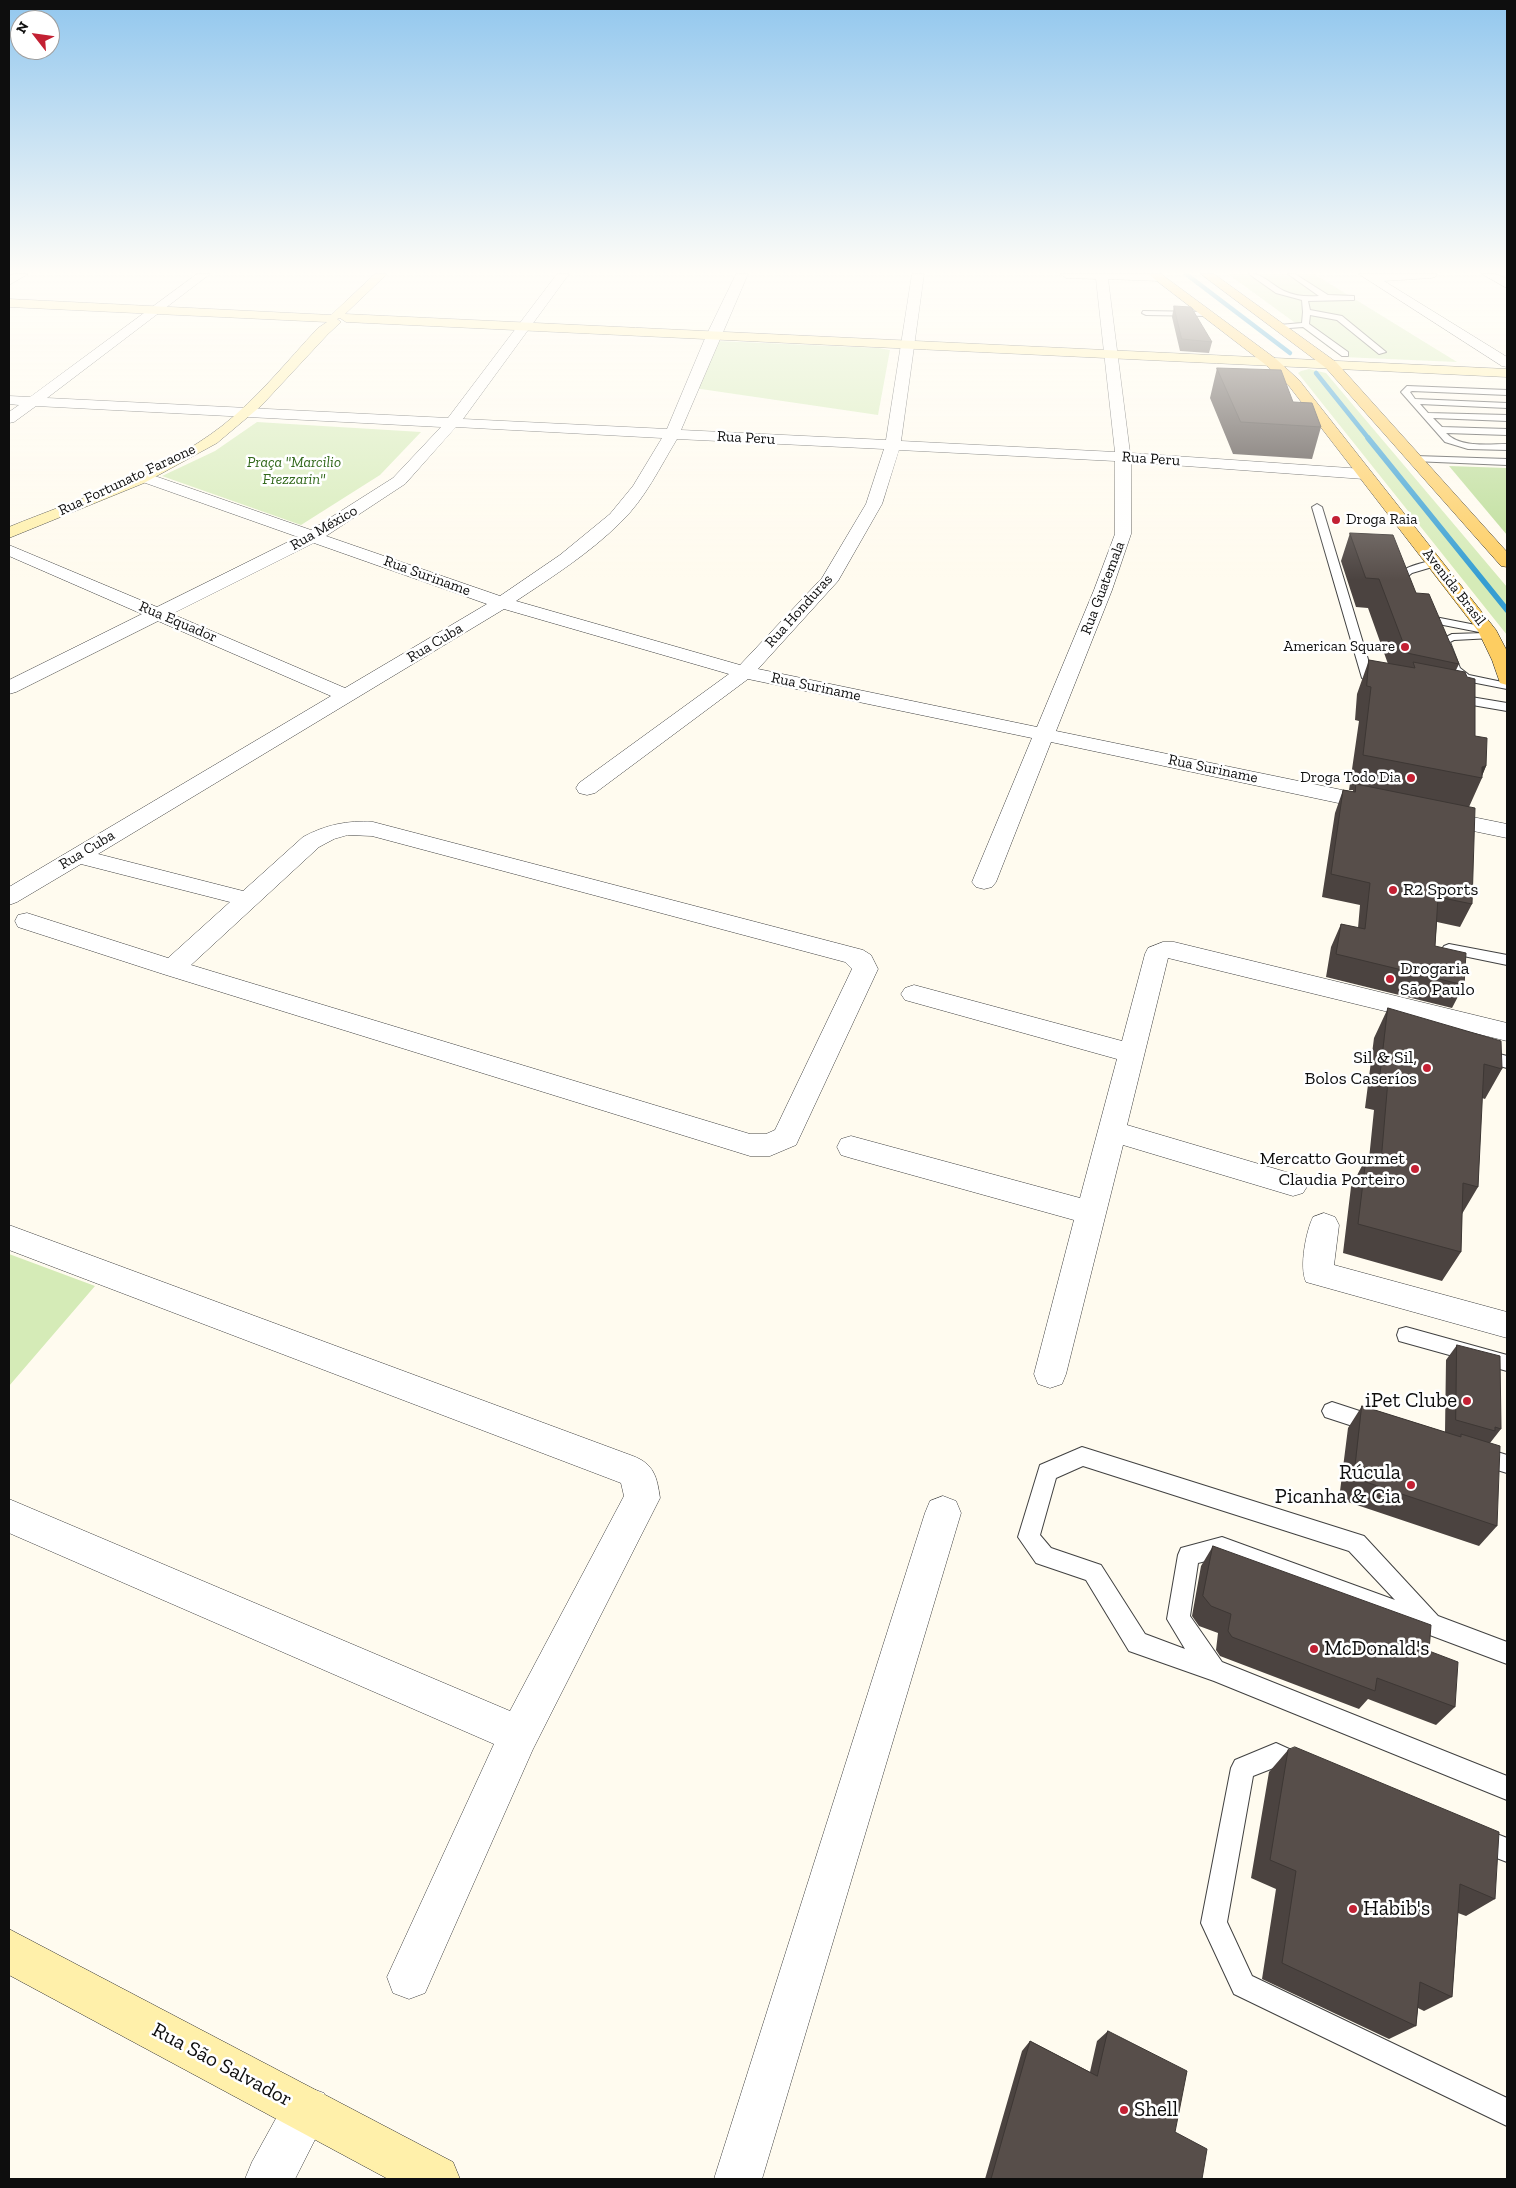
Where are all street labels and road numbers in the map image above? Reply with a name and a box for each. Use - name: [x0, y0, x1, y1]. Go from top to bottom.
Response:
- street label: Rua Peru: [716, 427, 776, 449]
- street label: Rua Fortunato Faraone: [56, 440, 198, 520]
- street label: Rua Peru: [1121, 448, 1181, 470]
- street label: Rua México: [287, 502, 361, 554]
- street label: Rua Guatemala: [1077, 539, 1129, 637]
- street label: Avenida Brasil: [1418, 545, 1490, 629]
- street label: Rua Suriname: [381, 552, 473, 600]
- street label: Rua Honduras: [761, 571, 837, 651]
- street label: Rua Equador: [136, 597, 220, 647]
- street label: Rua Cuba: [404, 619, 466, 667]
- street label: Rua Suriname: [770, 669, 862, 705]
- street label: Rua Suriname: [1167, 751, 1259, 787]
- street label: Rua Cuba: [56, 826, 118, 874]
- street label: Rua São Salvador: [148, 2017, 296, 2113]

